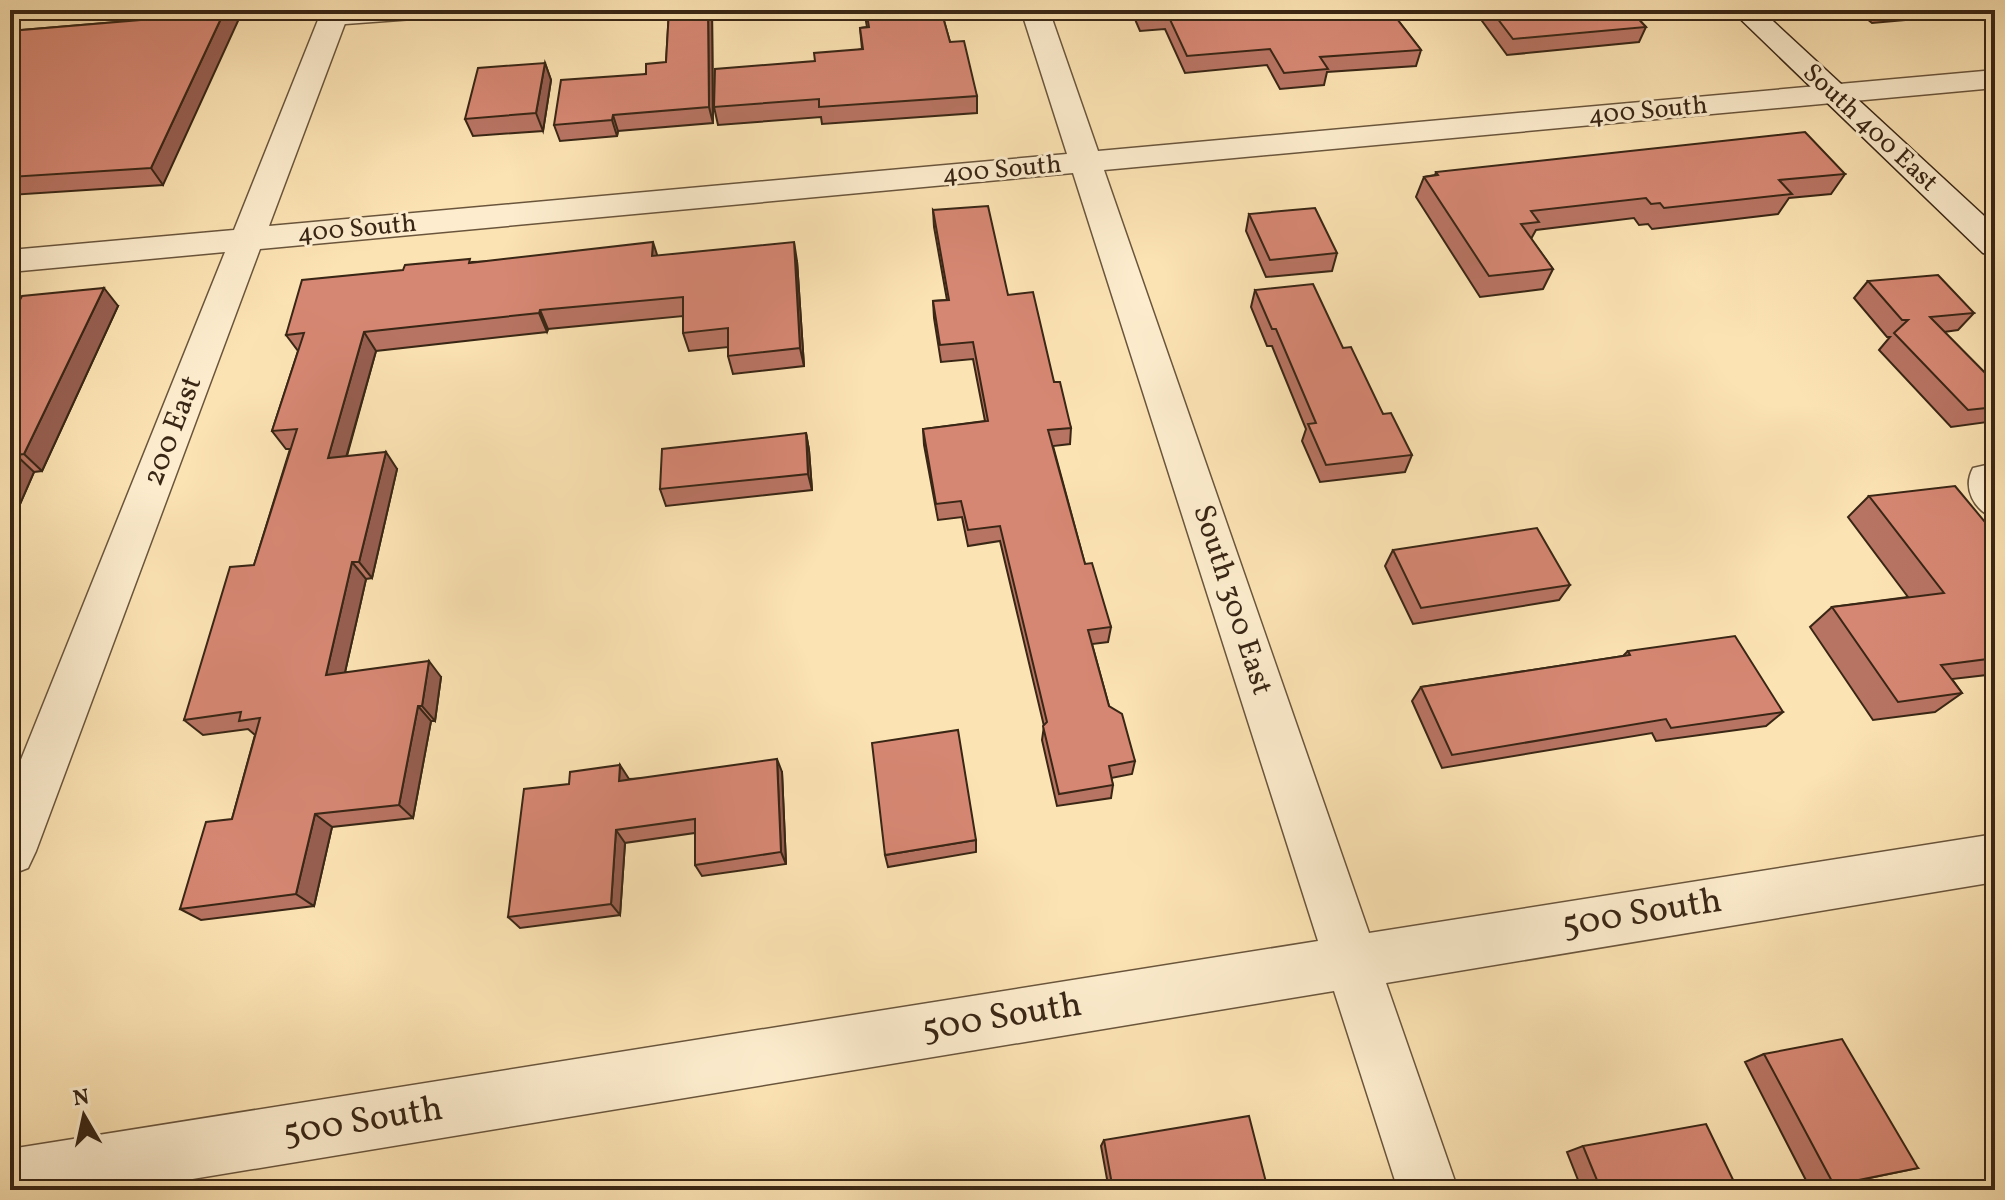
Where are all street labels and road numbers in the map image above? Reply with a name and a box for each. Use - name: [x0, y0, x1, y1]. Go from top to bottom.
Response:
- street label: South 400 East: [1794, 56, 1946, 200]
- street label: 400 South: [1587, 88, 1709, 134]
- street label: 400 South: [941, 147, 1063, 193]
- street label: 400 South: [296, 206, 418, 252]
- street label: 200 East: [133, 370, 213, 492]
- street label: South 300 East: [1181, 500, 1283, 700]
- street label: 500 South: [1558, 877, 1726, 951]
- street label: 500 South: [918, 981, 1086, 1055]
- street label: 500 South: [279, 1085, 447, 1159]

